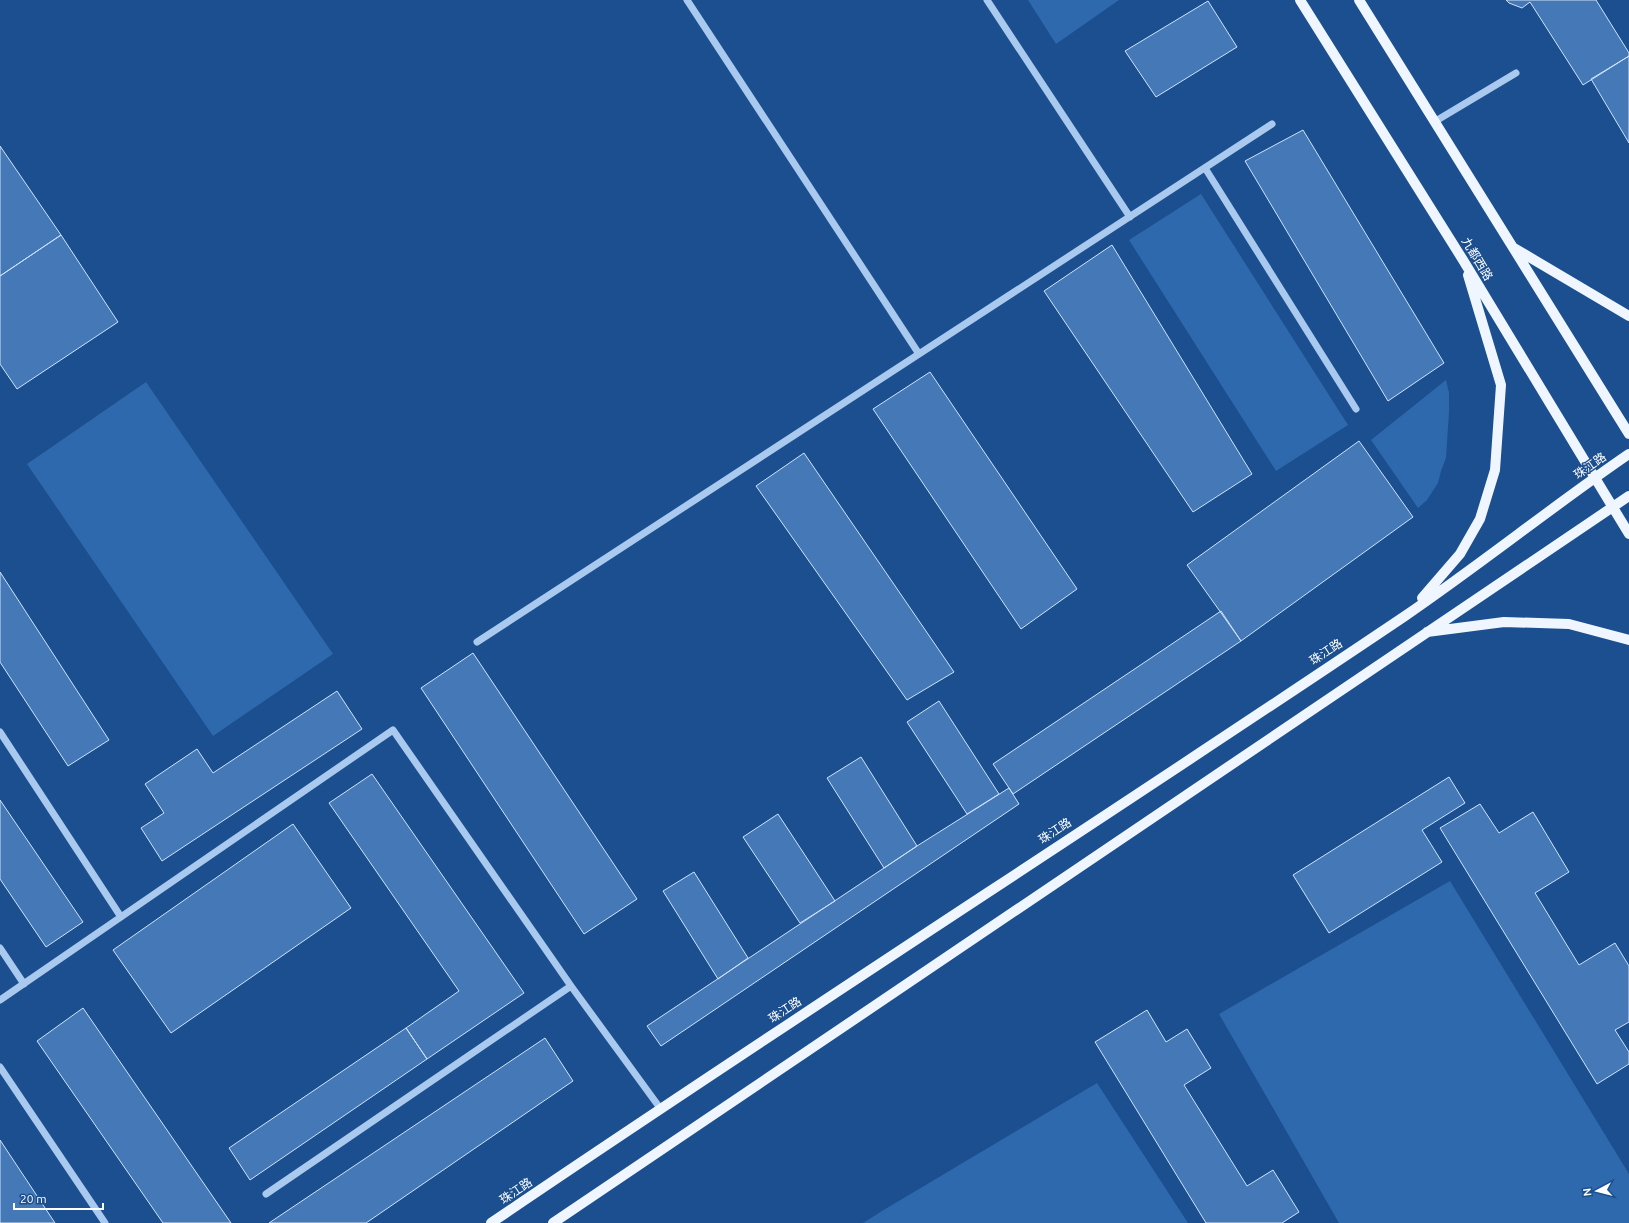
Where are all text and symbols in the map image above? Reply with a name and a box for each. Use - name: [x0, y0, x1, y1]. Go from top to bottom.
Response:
- street label: 九都西路: [1459, 235, 1495, 283]
- street label: 珠江路: [1571, 450, 1608, 481]
- street label: 珠江路: [1307, 636, 1344, 667]
- street label: 珠江路: [1036, 815, 1073, 846]
- street label: 珠江路: [766, 994, 803, 1025]
- north arrow: [1577, 1171, 1617, 1211]
- street label: 珠江路: [497, 1175, 534, 1206]
- scale bar: [14, 1185, 103, 1211]
- text: N: [1581, 1187, 1594, 1197]
- text: 20 m: [20, 1192, 47, 1205]

